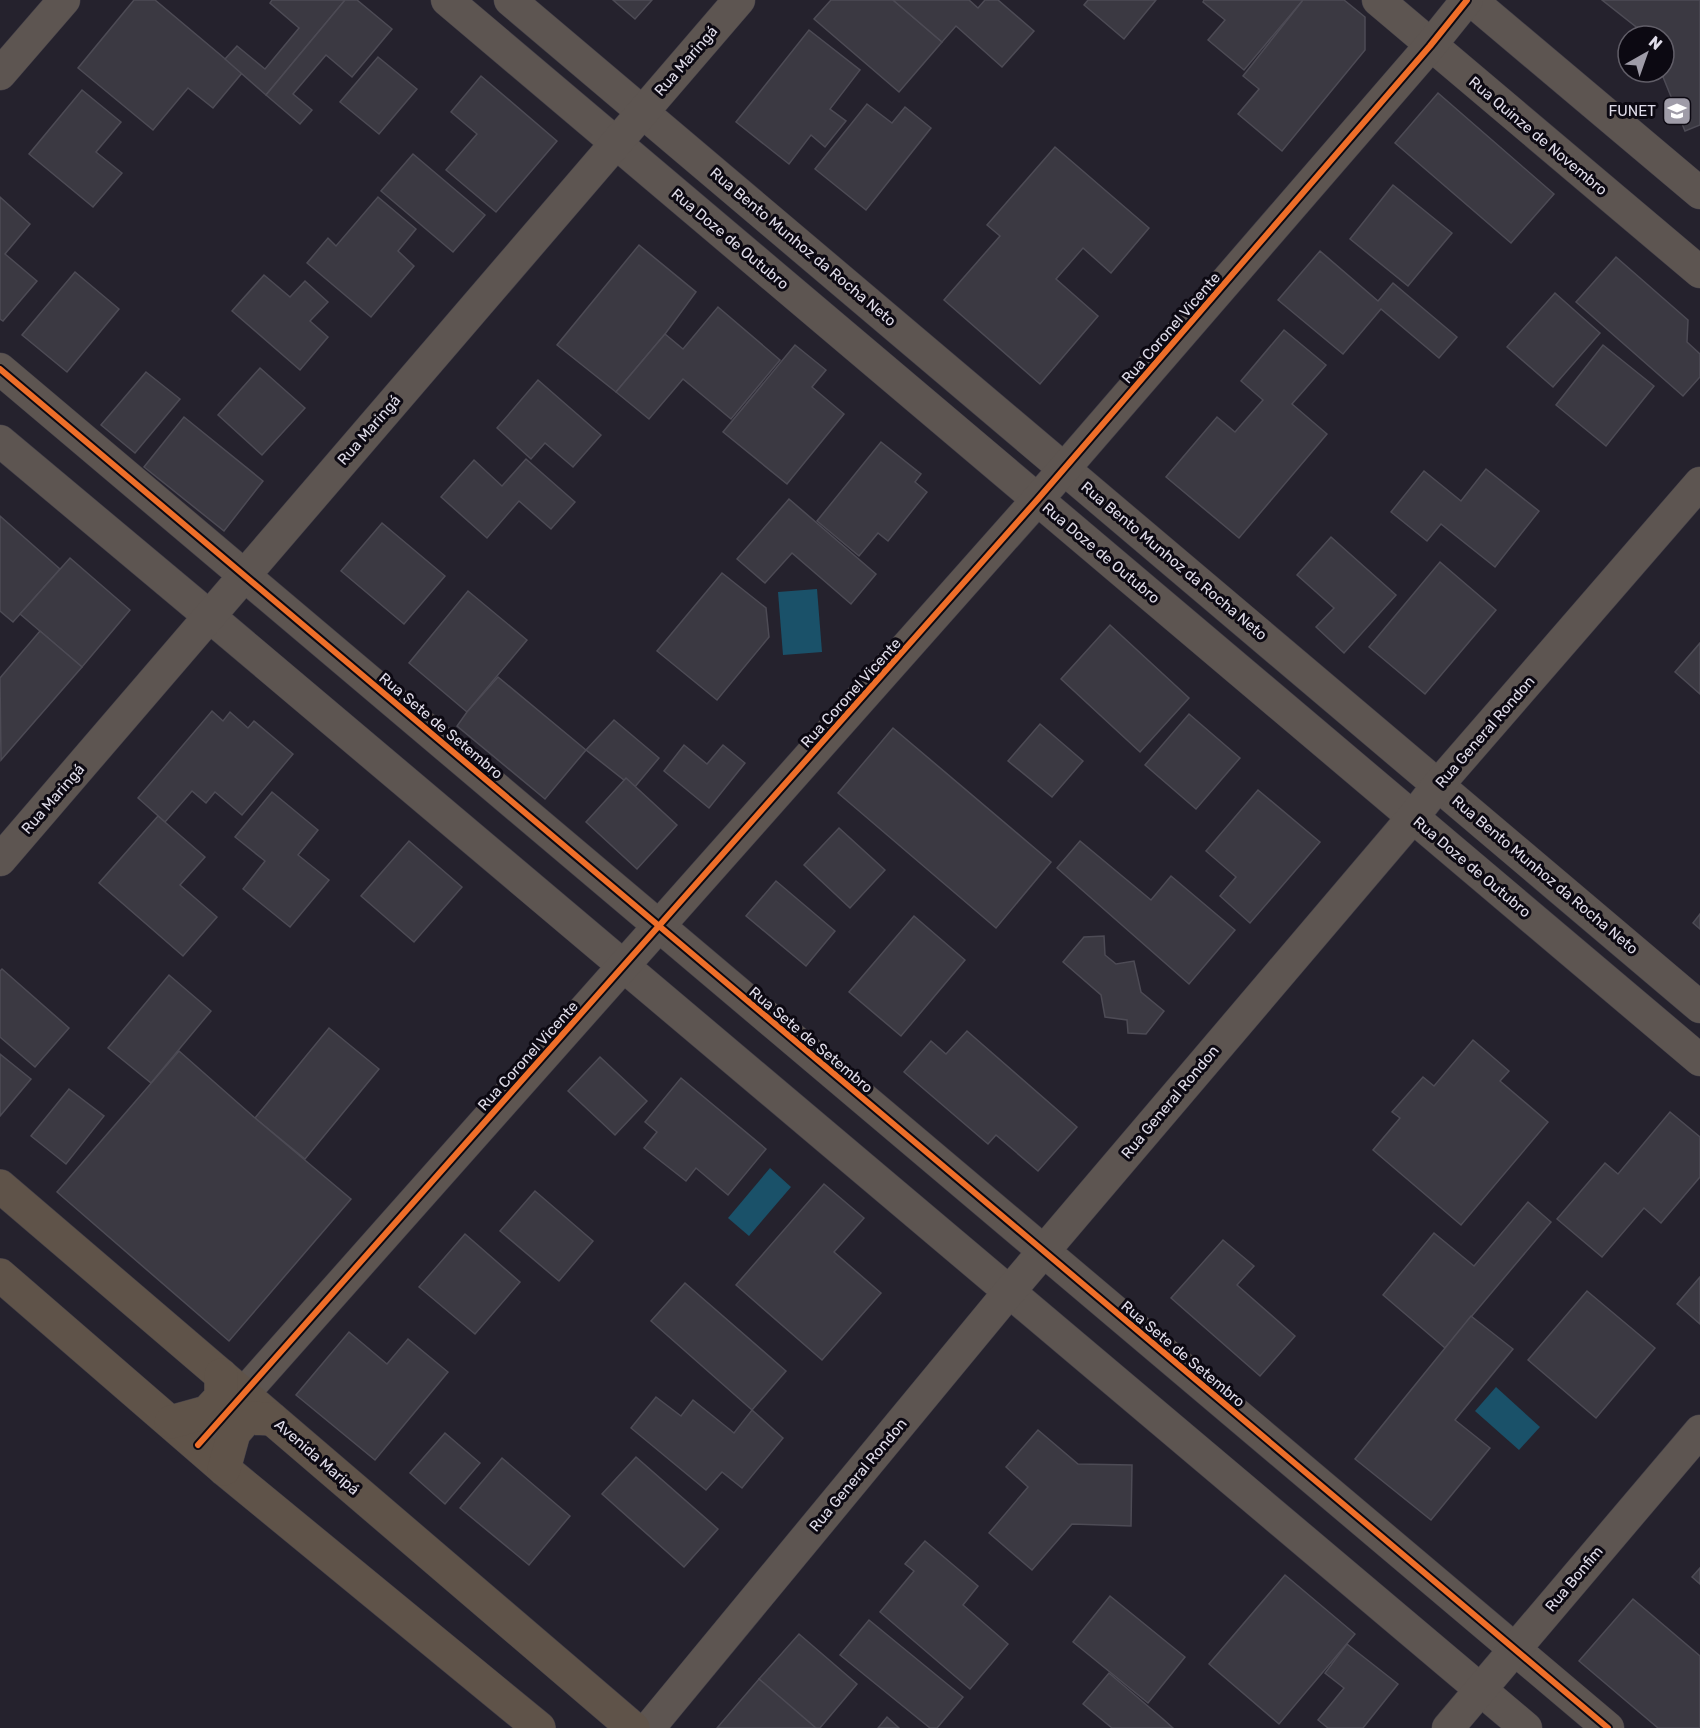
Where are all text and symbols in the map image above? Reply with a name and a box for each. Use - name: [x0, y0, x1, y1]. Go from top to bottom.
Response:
- street label: Rua Maringá: [651, 22, 721, 100]
- north arrow: [1616, 24, 1676, 84]
- text: N: [1645, 32, 1666, 54]
- street label: Rua Quinze de Novembro: [1465, 73, 1611, 199]
- school or university icon: FUNET: [1661, 95, 1693, 127]
- place label: FUNET: [1609, 102, 1656, 120]
- street label: Rua Bento Munhoz da Rocha Neto: [706, 164, 900, 330]
- street label: Rua Doze de Outubro: [668, 185, 792, 293]
- street label: Rua Coronel Vicente: [1118, 269, 1224, 387]
- street label: Rua Maringá: [334, 391, 404, 469]
- street label: Rua Bento Munhoz da Rocha Neto: [1077, 478, 1271, 644]
- street label: Rua Doze de Outubro: [1039, 499, 1163, 607]
- street label: Rua Coronel Vicente: [797, 634, 905, 752]
- street label: Rua Sete de Setembro: [376, 669, 506, 783]
- street label: Rua General Rondon: [1432, 672, 1538, 792]
- street label: Rua Maringá: [18, 760, 88, 838]
- street label: Rua Bento Munhoz da Rocha Neto: [1448, 792, 1642, 958]
- street label: Rua Doze de Outubro: [1410, 813, 1534, 921]
- street label: Rua Sete de Setembro: [746, 983, 876, 1097]
- street label: Rua Coronel Vicente: [474, 997, 582, 1115]
- street label: Rua General Rondon: [1117, 1042, 1223, 1162]
- street label: Rua Sete de Setembro: [1118, 1297, 1248, 1411]
- street label: Avenida Maripá: [271, 1415, 363, 1499]
- street label: Rua General Rondon: [805, 1415, 911, 1535]
- street label: Rua Bonfim: [1541, 1543, 1607, 1615]

